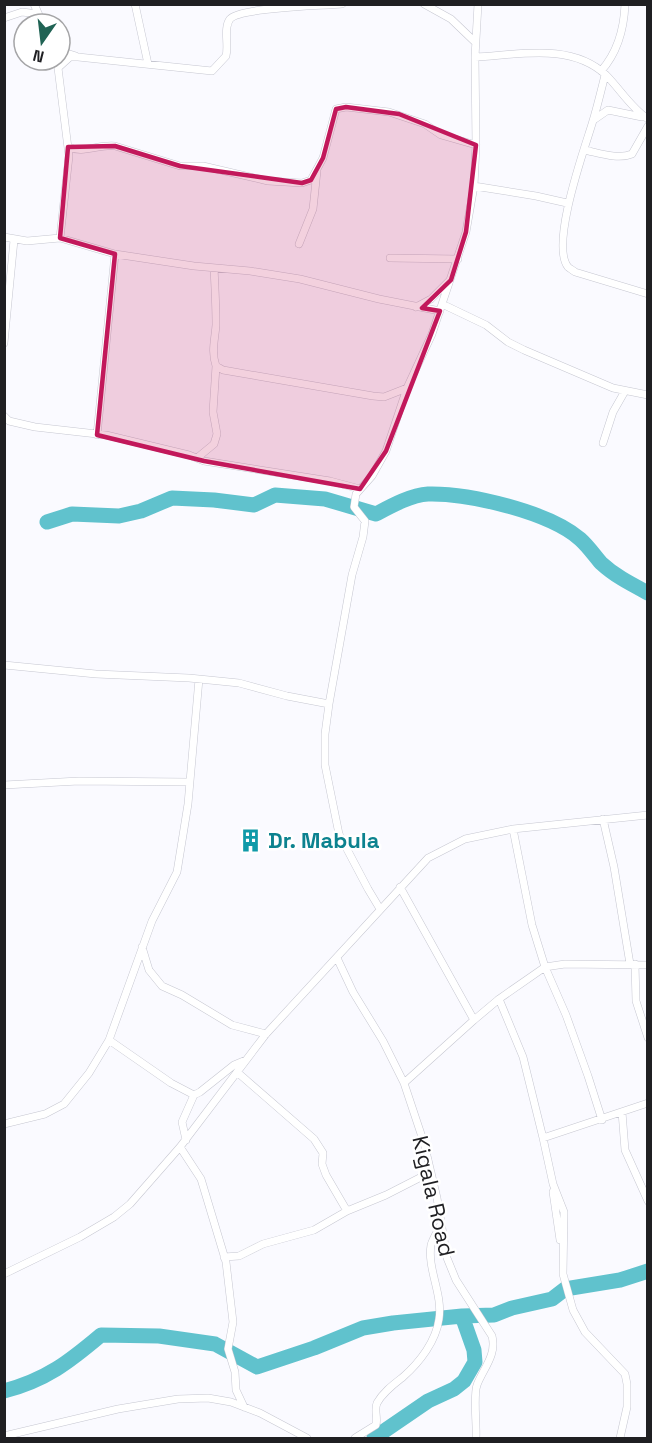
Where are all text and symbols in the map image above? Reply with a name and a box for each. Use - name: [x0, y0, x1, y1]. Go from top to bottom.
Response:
- north arrow: [12, 12, 72, 72]
- text: N: [31, 45, 46, 68]
- place label: Dr. Mabula: [268, 826, 380, 854]
- building icon: Dr. Mabula: [237, 827, 263, 853]
- street label: Kigala Road: [406, 1133, 462, 1259]

